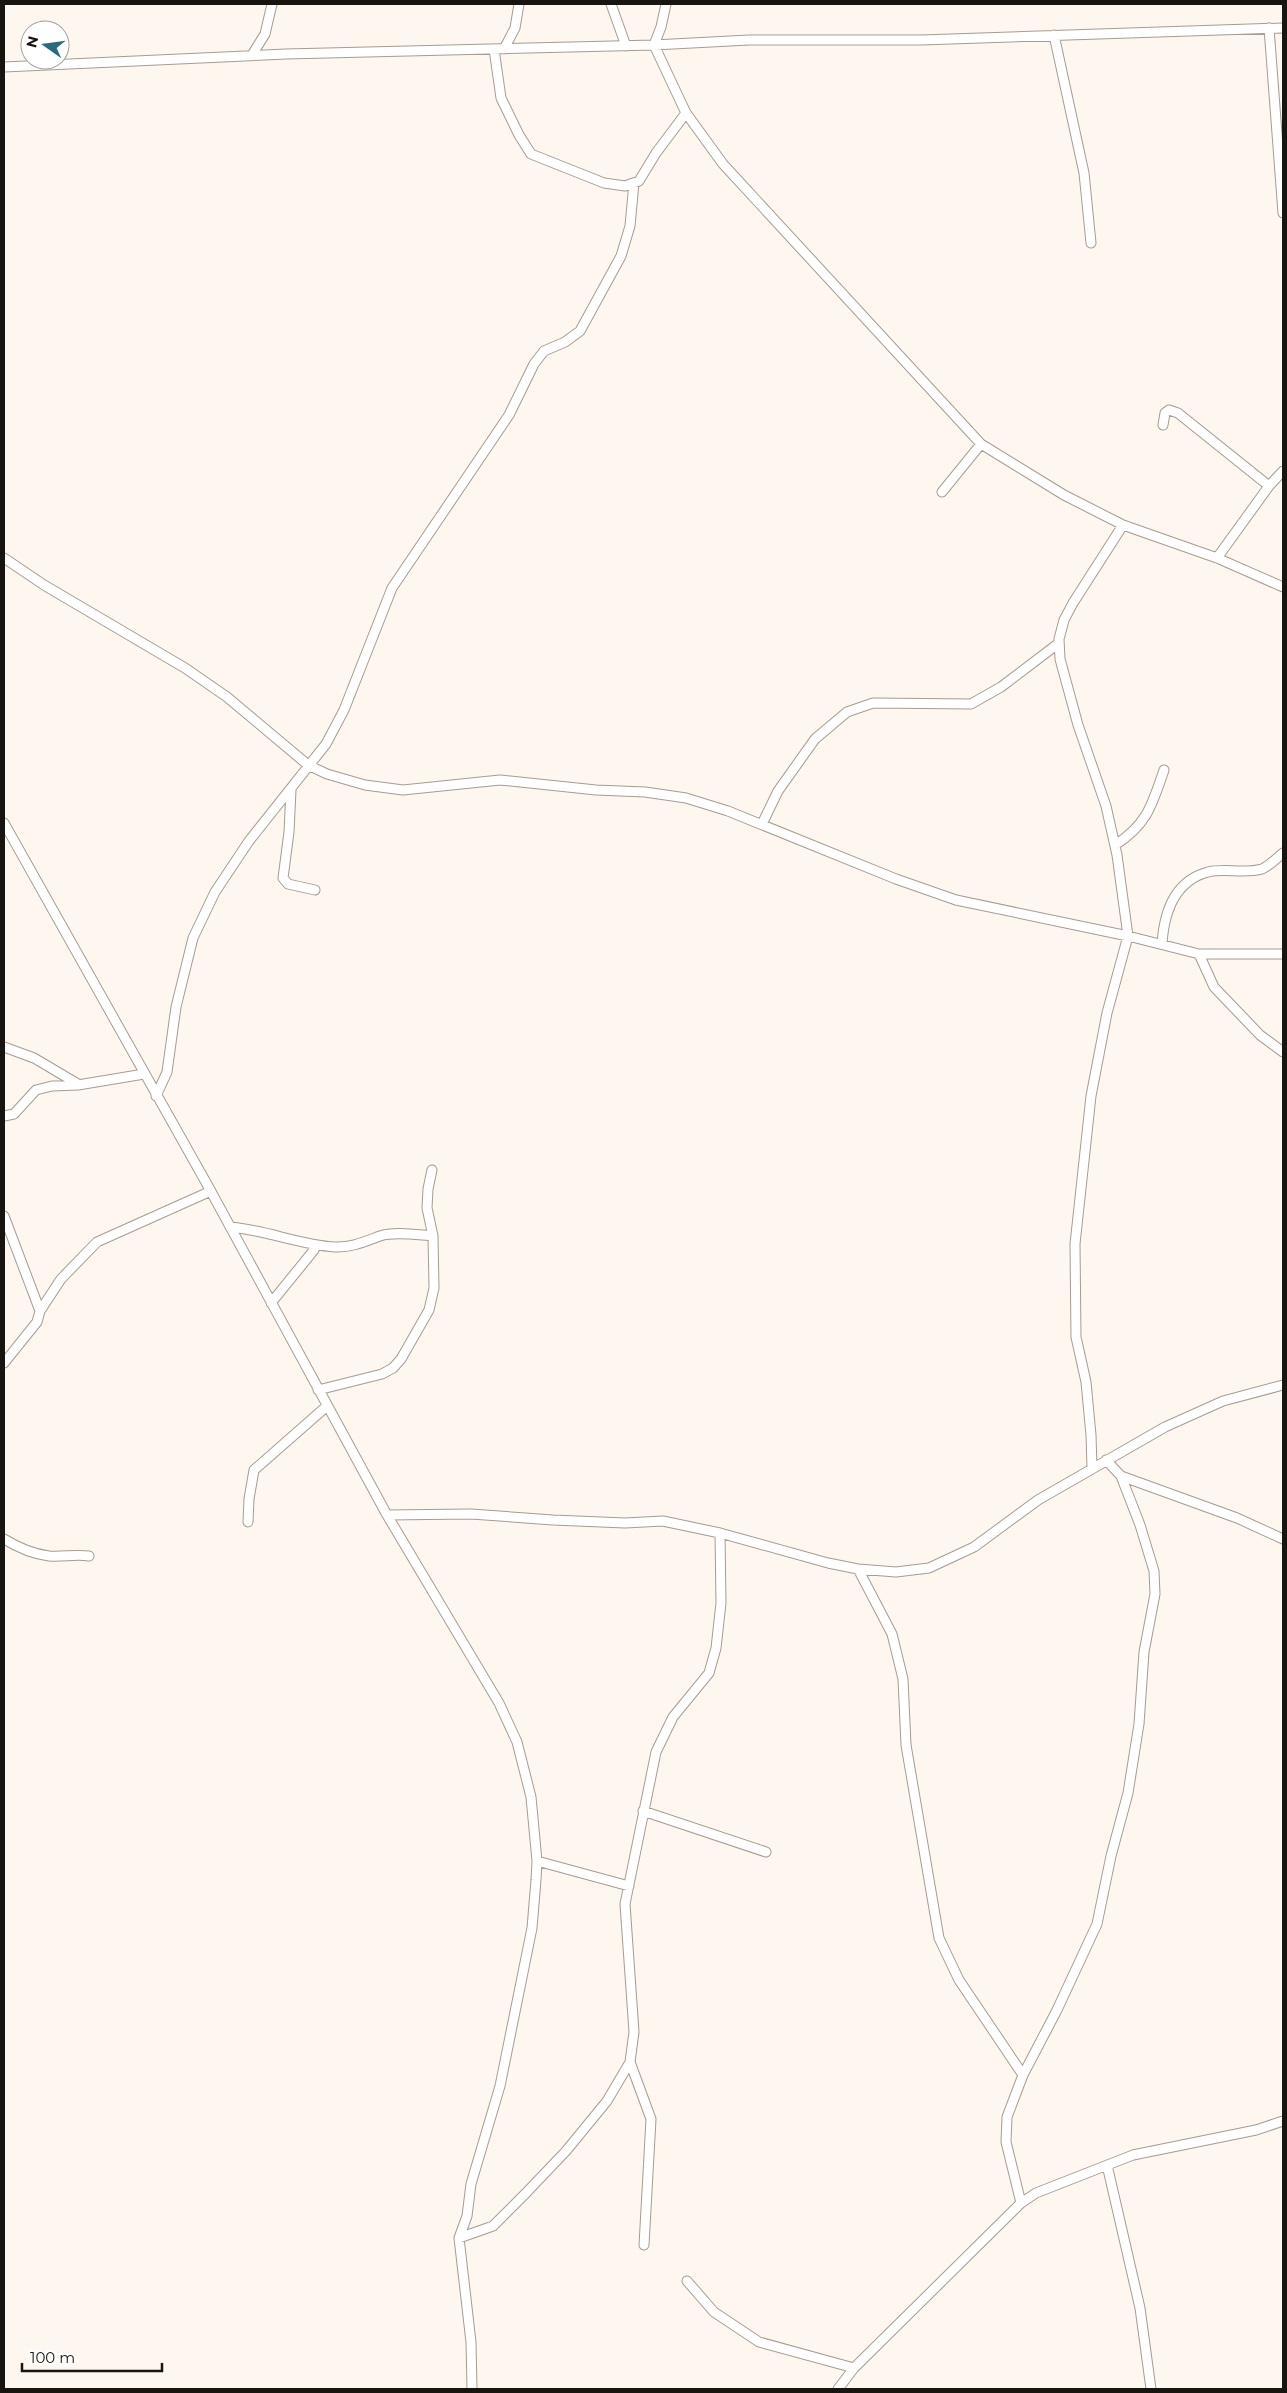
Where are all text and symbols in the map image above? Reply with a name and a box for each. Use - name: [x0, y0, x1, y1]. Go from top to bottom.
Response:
- north arrow: [20, 20, 70, 70]
- text: N: [22, 34, 42, 50]
- scale bar: [22, 2340, 162, 2372]
- text: 100 m: [30, 2348, 75, 2367]

